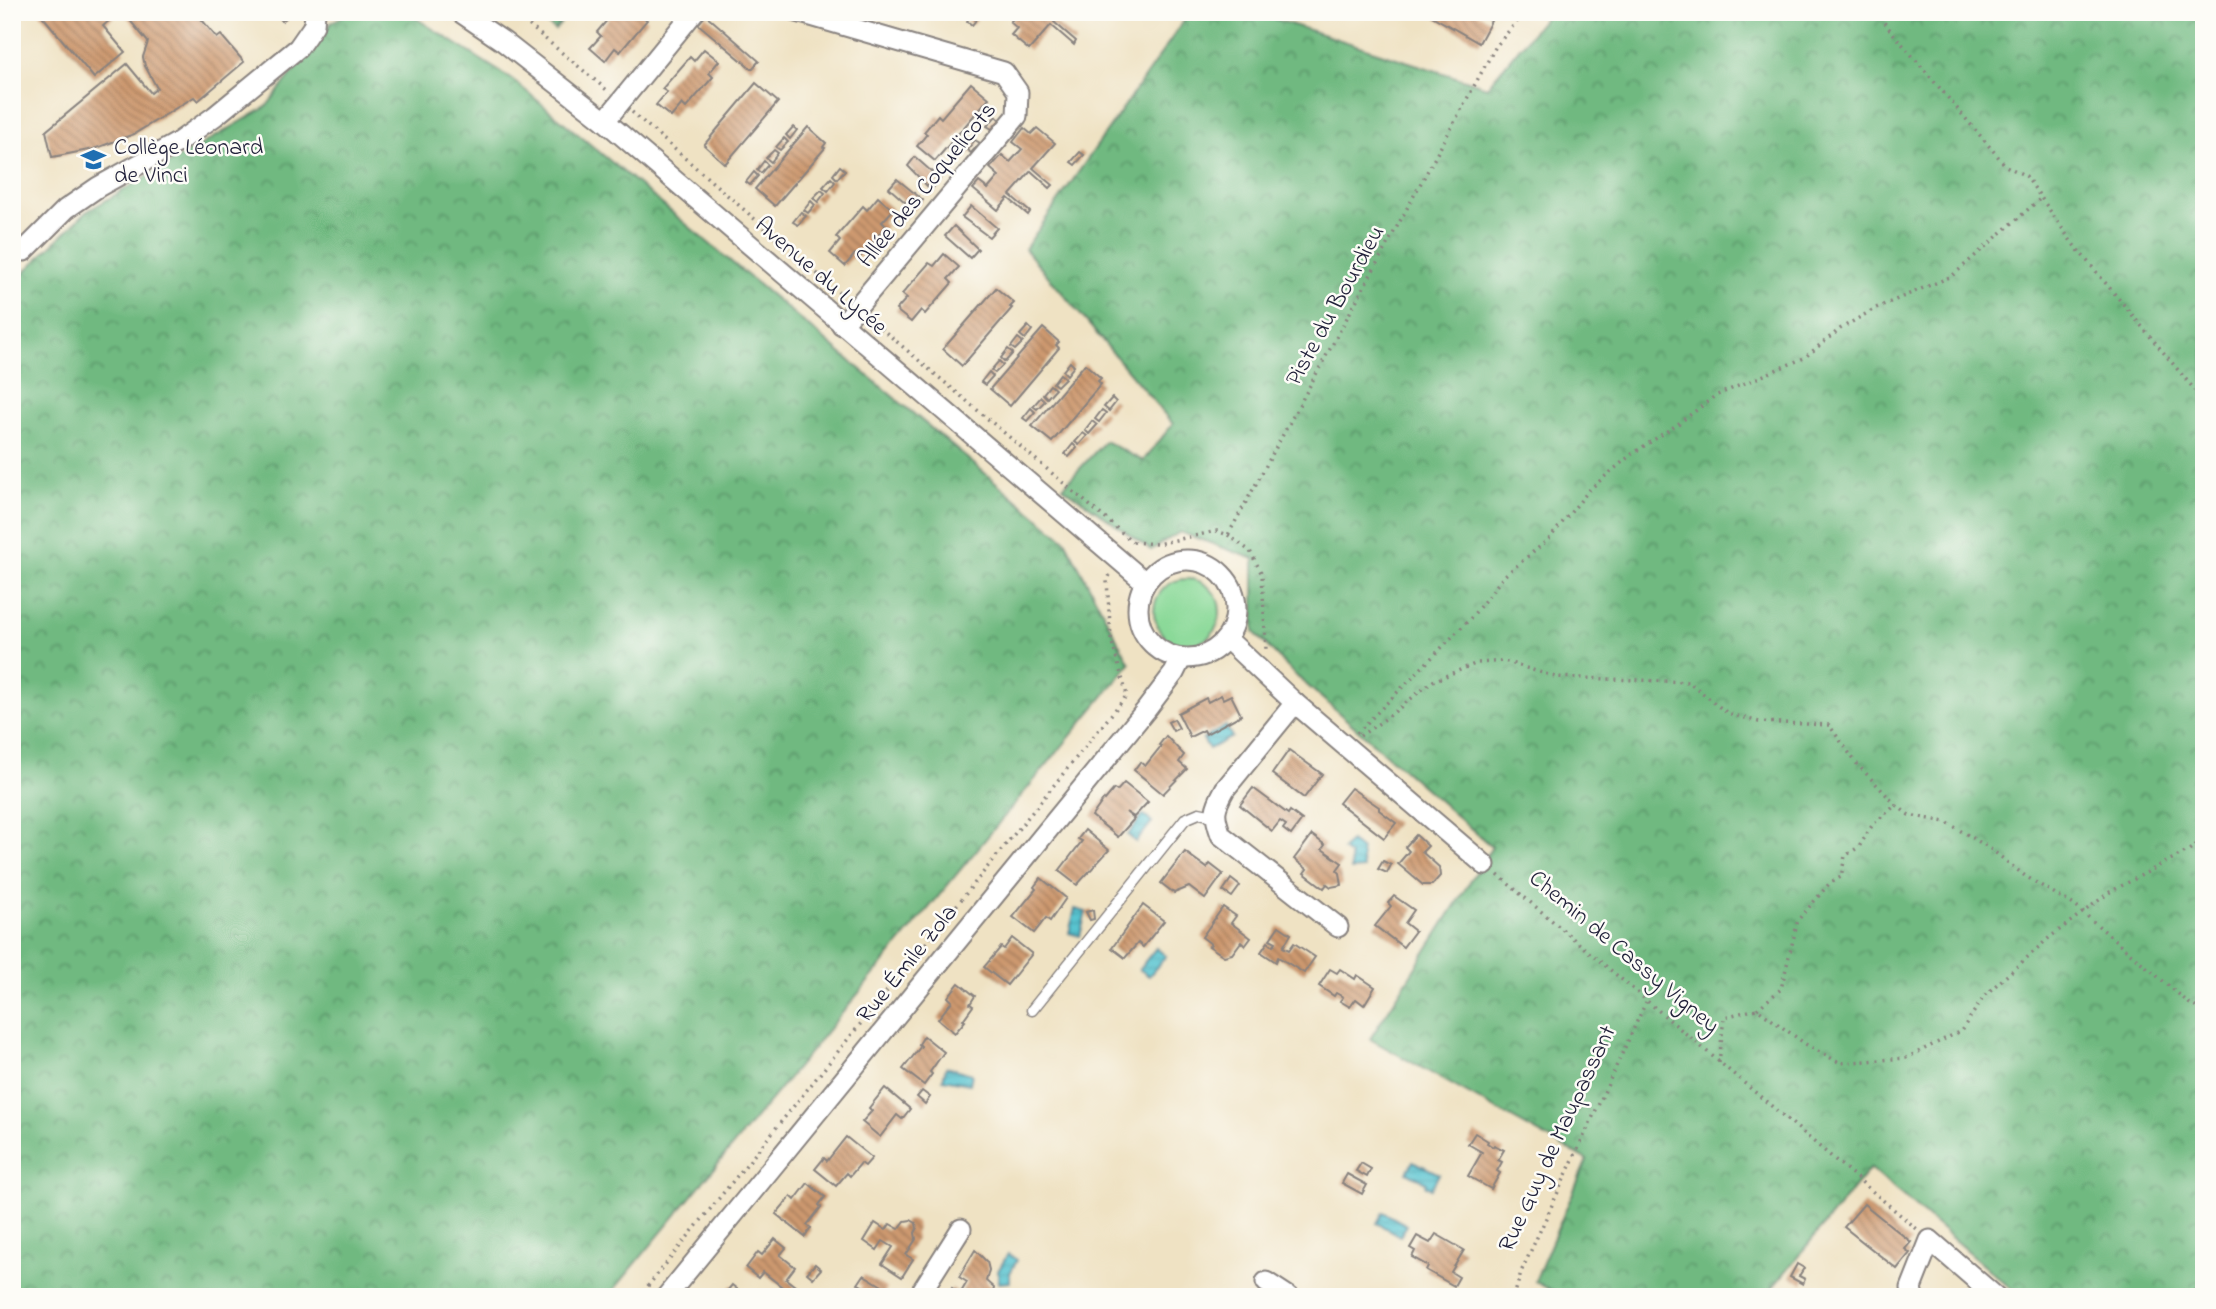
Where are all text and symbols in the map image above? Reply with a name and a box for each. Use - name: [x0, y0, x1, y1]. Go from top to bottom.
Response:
- street label: Allée des Coquelicots: [850, 95, 1006, 276]
- place label: Collège Léonard de Vinci: [114, 131, 264, 194]
- school or university icon: Collège Léonard de Vinci: [80, 146, 108, 174]
- street label: Avenue du Lycée: [746, 209, 895, 345]
- street label: Piste du Bourdieu: [1278, 219, 1395, 393]
- street label: Chemin de Cassy Vigney: [1520, 862, 1726, 1044]
- street label: Rue Émile Zola: [849, 897, 967, 1032]
- street label: Rue Guy de Maupassant: [1490, 1020, 1627, 1259]

